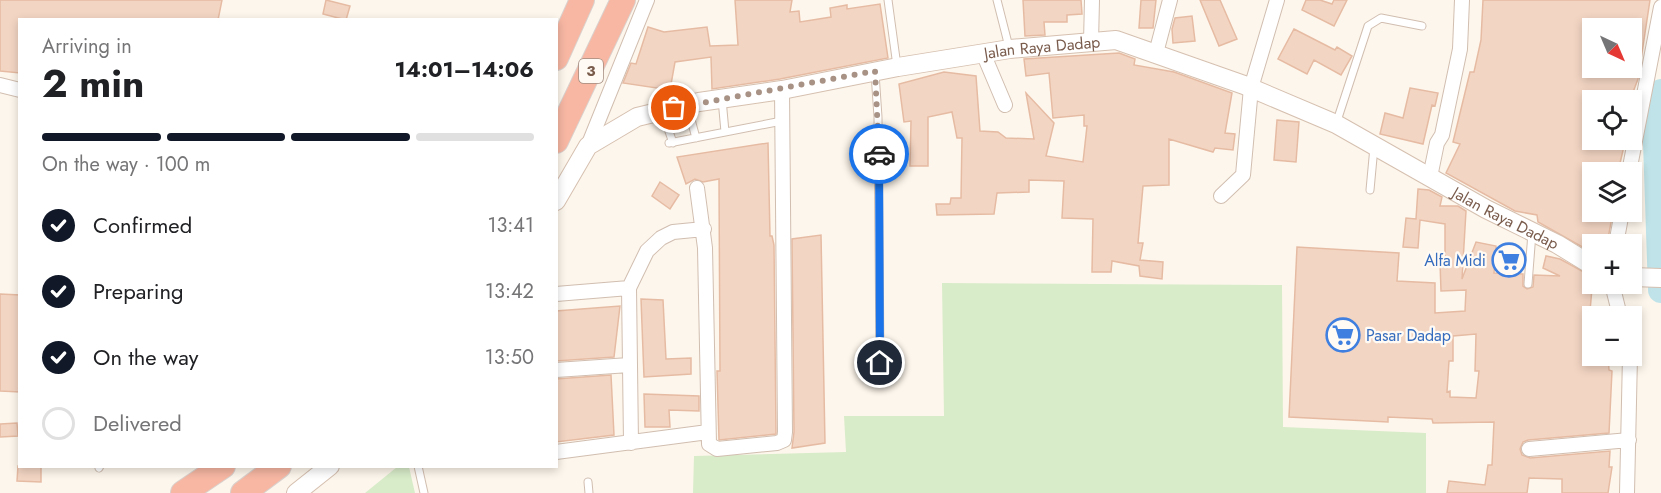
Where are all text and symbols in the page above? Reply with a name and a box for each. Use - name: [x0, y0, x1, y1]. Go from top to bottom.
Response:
- north arrow: [1582, 18, 1642, 78]
- map controls: [1582, 18, 1642, 366]
- street label: Jalan Raya Dadap: [980, 30, 1101, 65]
- text: Arriving in: [42, 32, 132, 61]
- text: 14:01–14:06: [394, 53, 534, 85]
- text: 2 min: [42, 55, 144, 112]
- road number: 3: [579, 59, 603, 83]
- pin: [648, 82, 699, 133]
- button: locate: [1582, 90, 1642, 150]
- icon: bag: [657, 91, 690, 124]
- courier: [849, 124, 909, 184]
- icon: car: [863, 138, 896, 171]
- text: On the way · 100 m: [42, 150, 210, 179]
- button: layers: [1582, 162, 1642, 222]
- street label: Jalan Raya Dadap: [1446, 180, 1563, 255]
- icon: check: [42, 209, 75, 242]
- text: Confirmed: [93, 209, 192, 241]
- text: 13:41: [487, 211, 534, 240]
- button: +: [1582, 234, 1642, 294]
- supermarket icon: Alfa Midi: [1491, 242, 1527, 278]
- place label: Alfa Midi: [1424, 249, 1486, 272]
- icon: check: [42, 275, 75, 308]
- text: Preparing: [93, 275, 184, 307]
- text: 13:42: [485, 277, 534, 306]
- button: −: [1582, 306, 1642, 366]
- supermarket icon: Pasar Dadap: [1325, 317, 1361, 353]
- place label: Pasar Dadap: [1366, 324, 1451, 347]
- pin: [854, 337, 905, 388]
- icon: check: [42, 341, 75, 374]
- text: On the way: [93, 341, 198, 373]
- text: 13:50: [485, 343, 534, 372]
- icon: home: [863, 346, 896, 379]
- text: Delivered: [93, 407, 182, 439]

